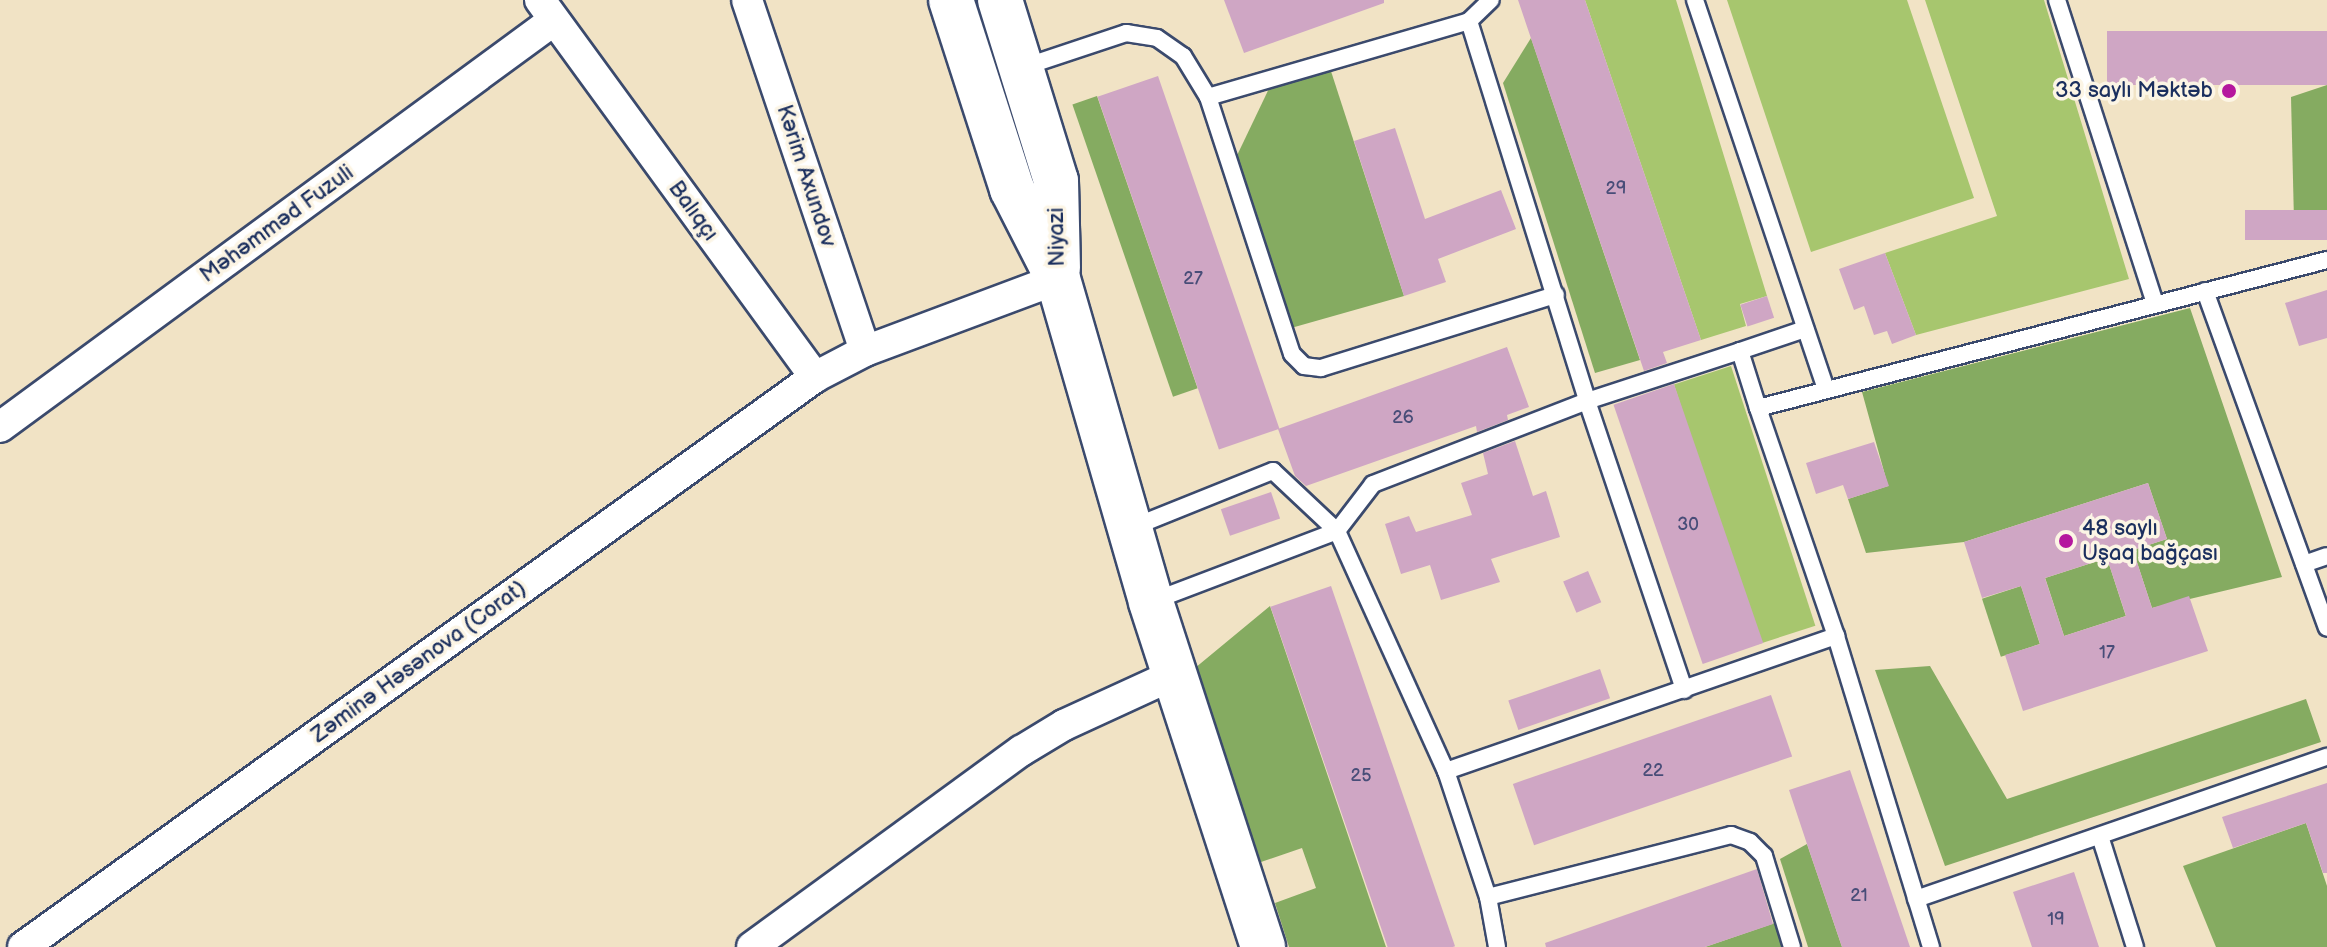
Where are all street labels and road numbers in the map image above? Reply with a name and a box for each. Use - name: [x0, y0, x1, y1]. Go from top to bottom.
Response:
- street label: Kərim Axundov: [771, 102, 841, 250]
- street label: Məhəmməd Fuzuli: [195, 159, 359, 289]
- street label: Balıqçı: [663, 176, 723, 246]
- street label: Niyazi: [1043, 207, 1071, 267]
- street label: Zəminə Həsənova (Corat): [307, 575, 531, 749]

